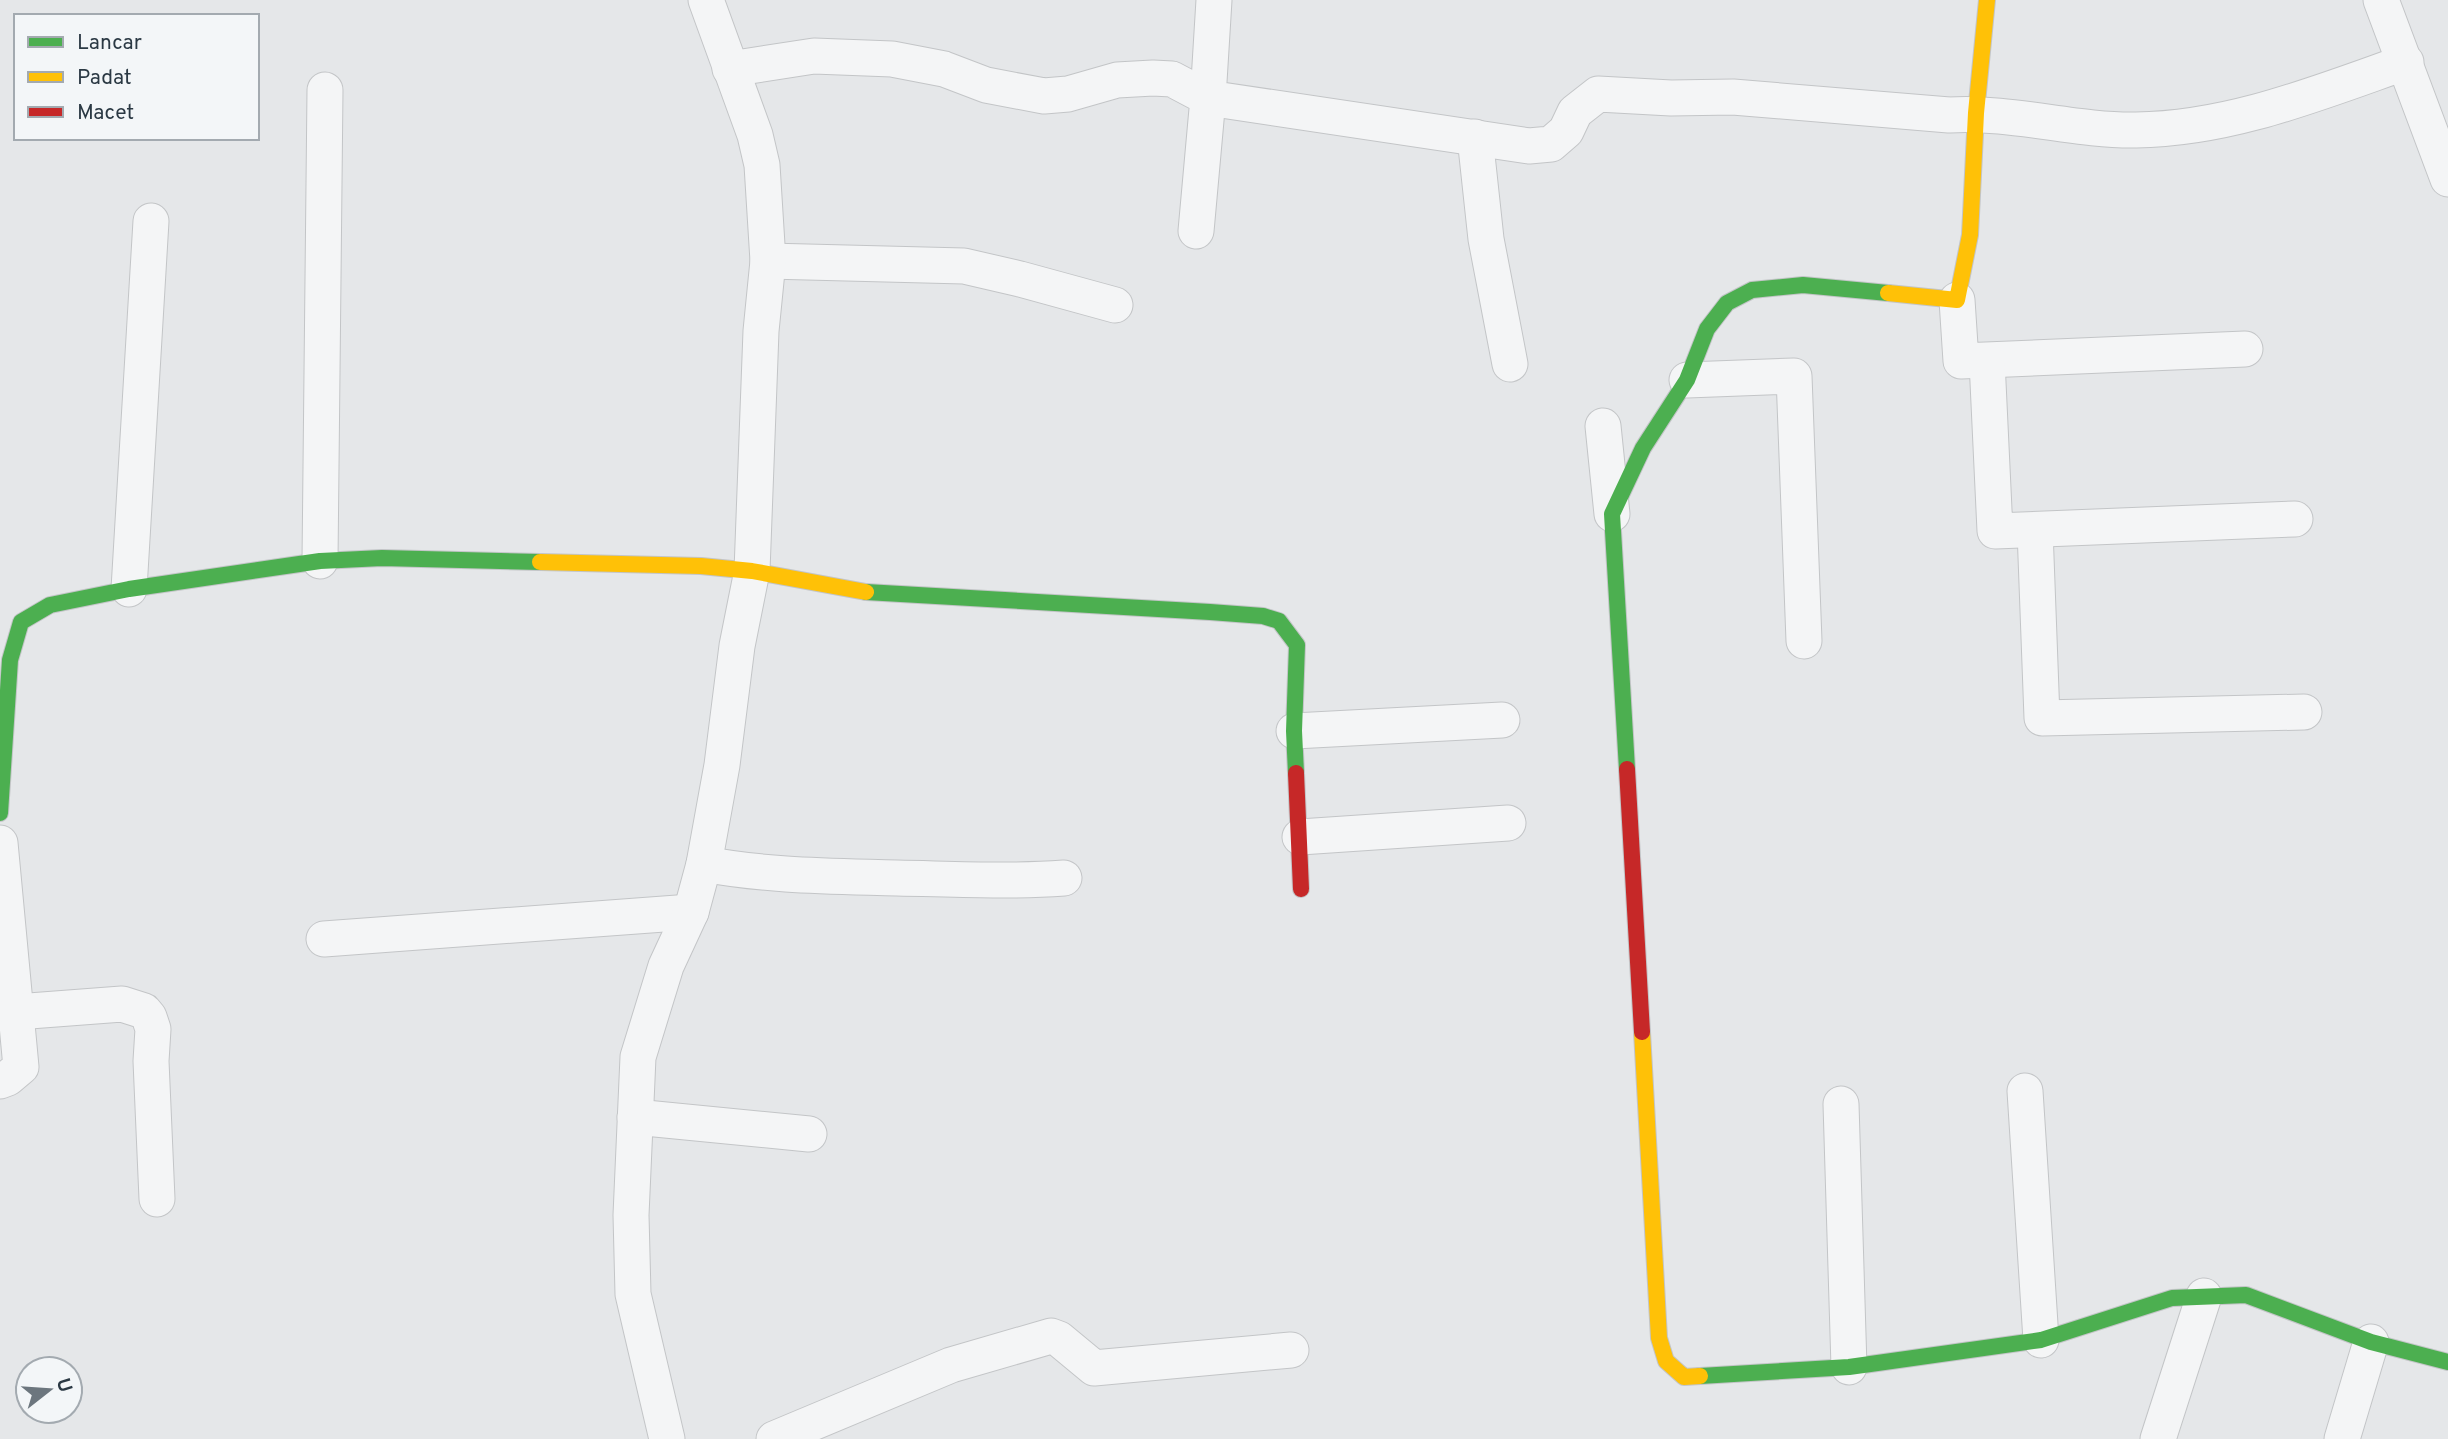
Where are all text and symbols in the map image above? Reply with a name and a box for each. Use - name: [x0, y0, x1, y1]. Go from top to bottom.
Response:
- legend: [14, 14, 259, 140]
- text: Lancar: [77, 30, 142, 57]
- text: Padat: [77, 65, 132, 92]
- text: Macet: [77, 100, 134, 127]
- north arrow: [14, 1355, 84, 1425]
- text: U: [50, 1376, 77, 1396]

